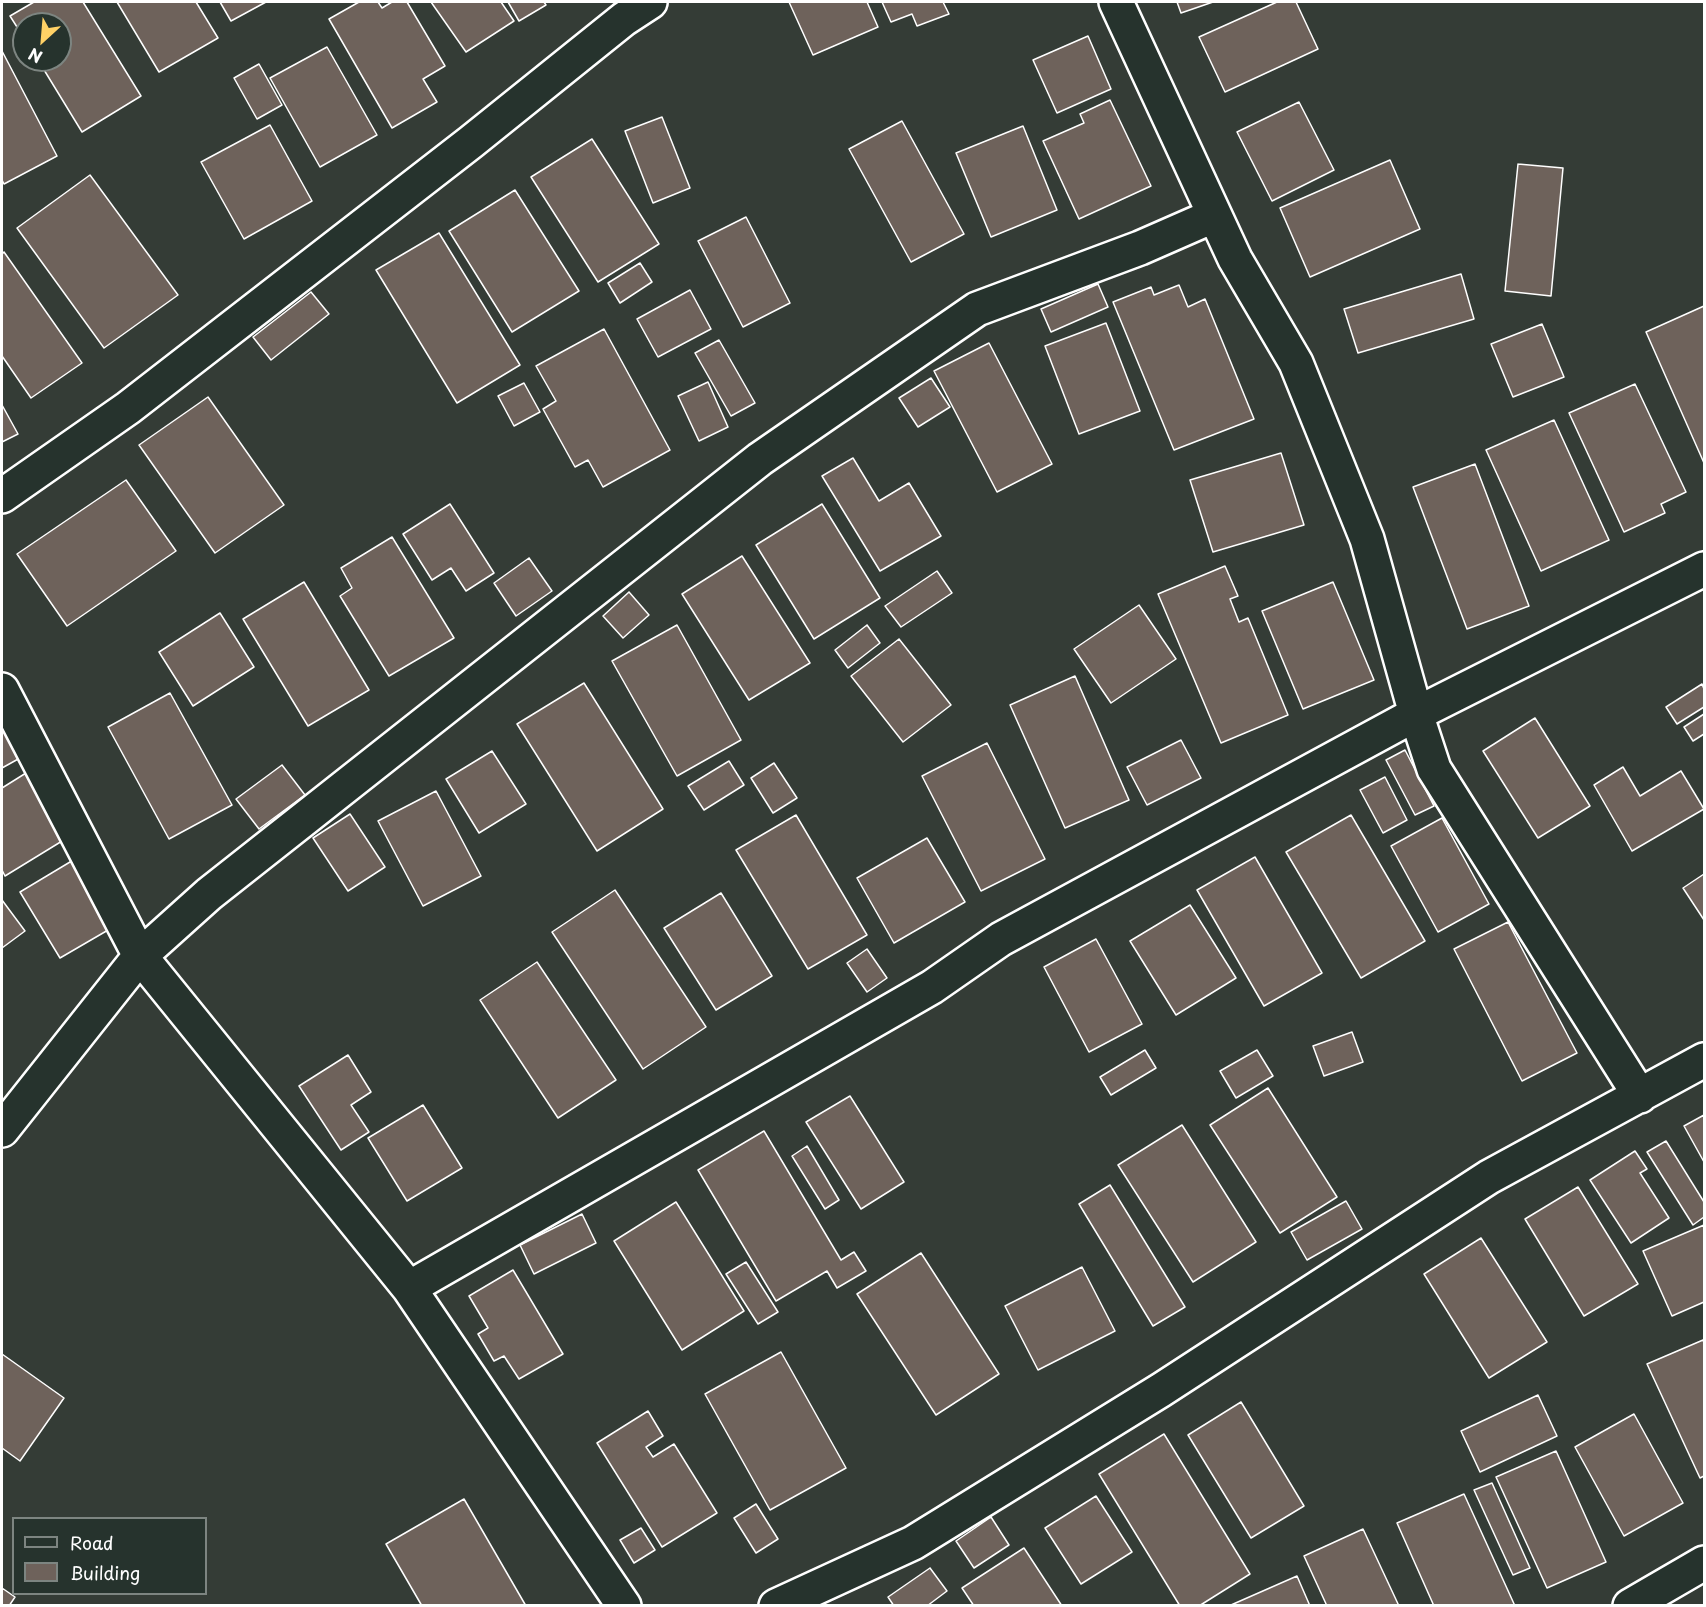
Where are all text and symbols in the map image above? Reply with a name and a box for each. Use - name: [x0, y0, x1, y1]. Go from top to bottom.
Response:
- north arrow: [12, 12, 72, 72]
- text: N: [24, 43, 46, 70]
- legend: [12, 1517, 207, 1595]
- text: Road: [70, 1529, 114, 1556]
- text: Building: [70, 1559, 140, 1586]

